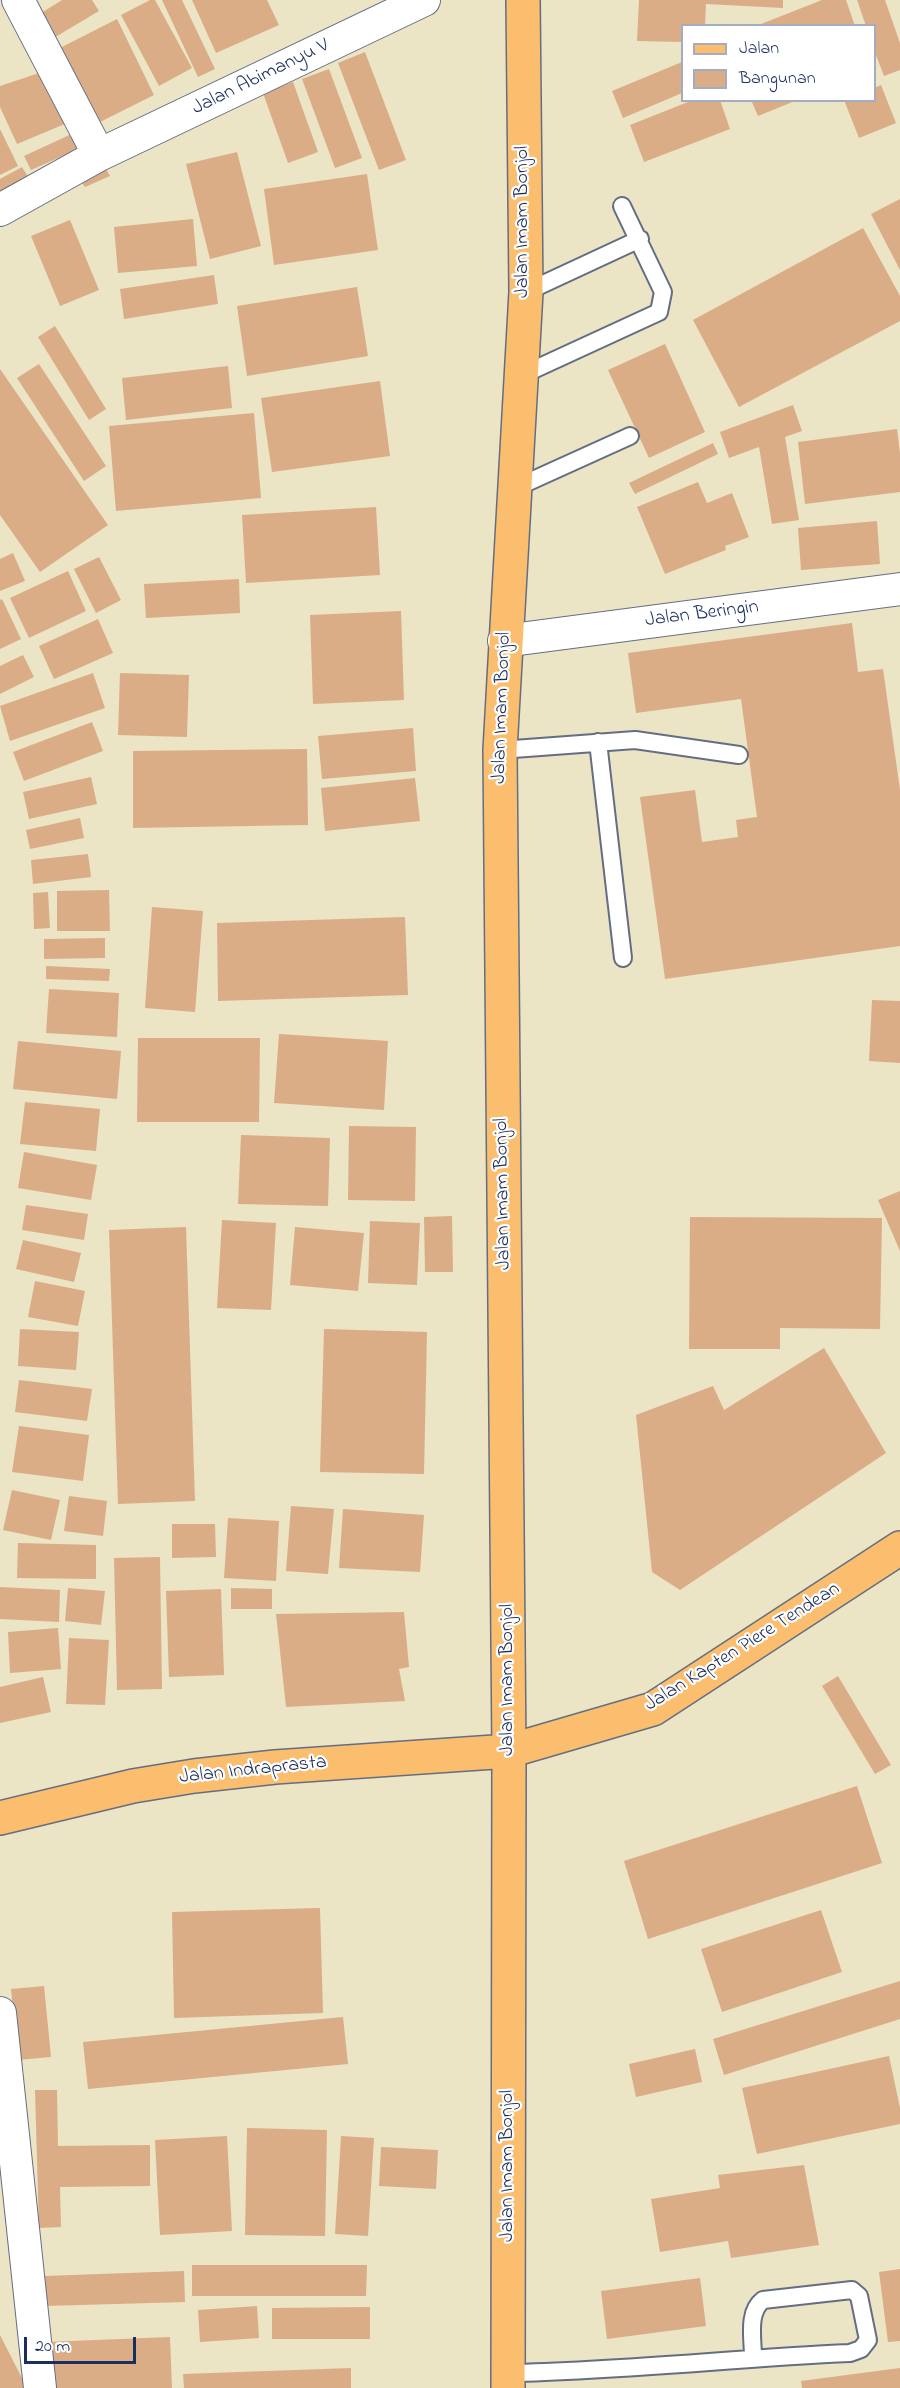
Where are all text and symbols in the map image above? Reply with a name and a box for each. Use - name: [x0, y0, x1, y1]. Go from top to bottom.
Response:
- legend: [681, 24, 876, 102]
- street label: Jalan Abimanyu V: [189, 35, 333, 121]
- text: Jalan: [739, 36, 779, 62]
- text: Bangunan: [739, 66, 816, 92]
- street label: Jalan Imam Bonjol: [512, 146, 536, 298]
- street label: Jalan Beringin: [644, 596, 760, 634]
- street label: Jalan Imam Bonjol: [488, 632, 518, 784]
- street label: Jalan Imam Bonjol: [491, 1118, 517, 1270]
- street label: Jalan Kapten Piere Tendean: [641, 1578, 845, 1718]
- street label: Jalan Imam Bonjol: [497, 1604, 521, 1756]
- street label: Jalan Indraprasta: [178, 1751, 328, 1791]
- street label: Jalan Imam Bonjol: [497, 2090, 521, 2242]
- scale bar: [27, 2325, 140, 2363]
- text: 20 m: [35, 2334, 70, 2360]

